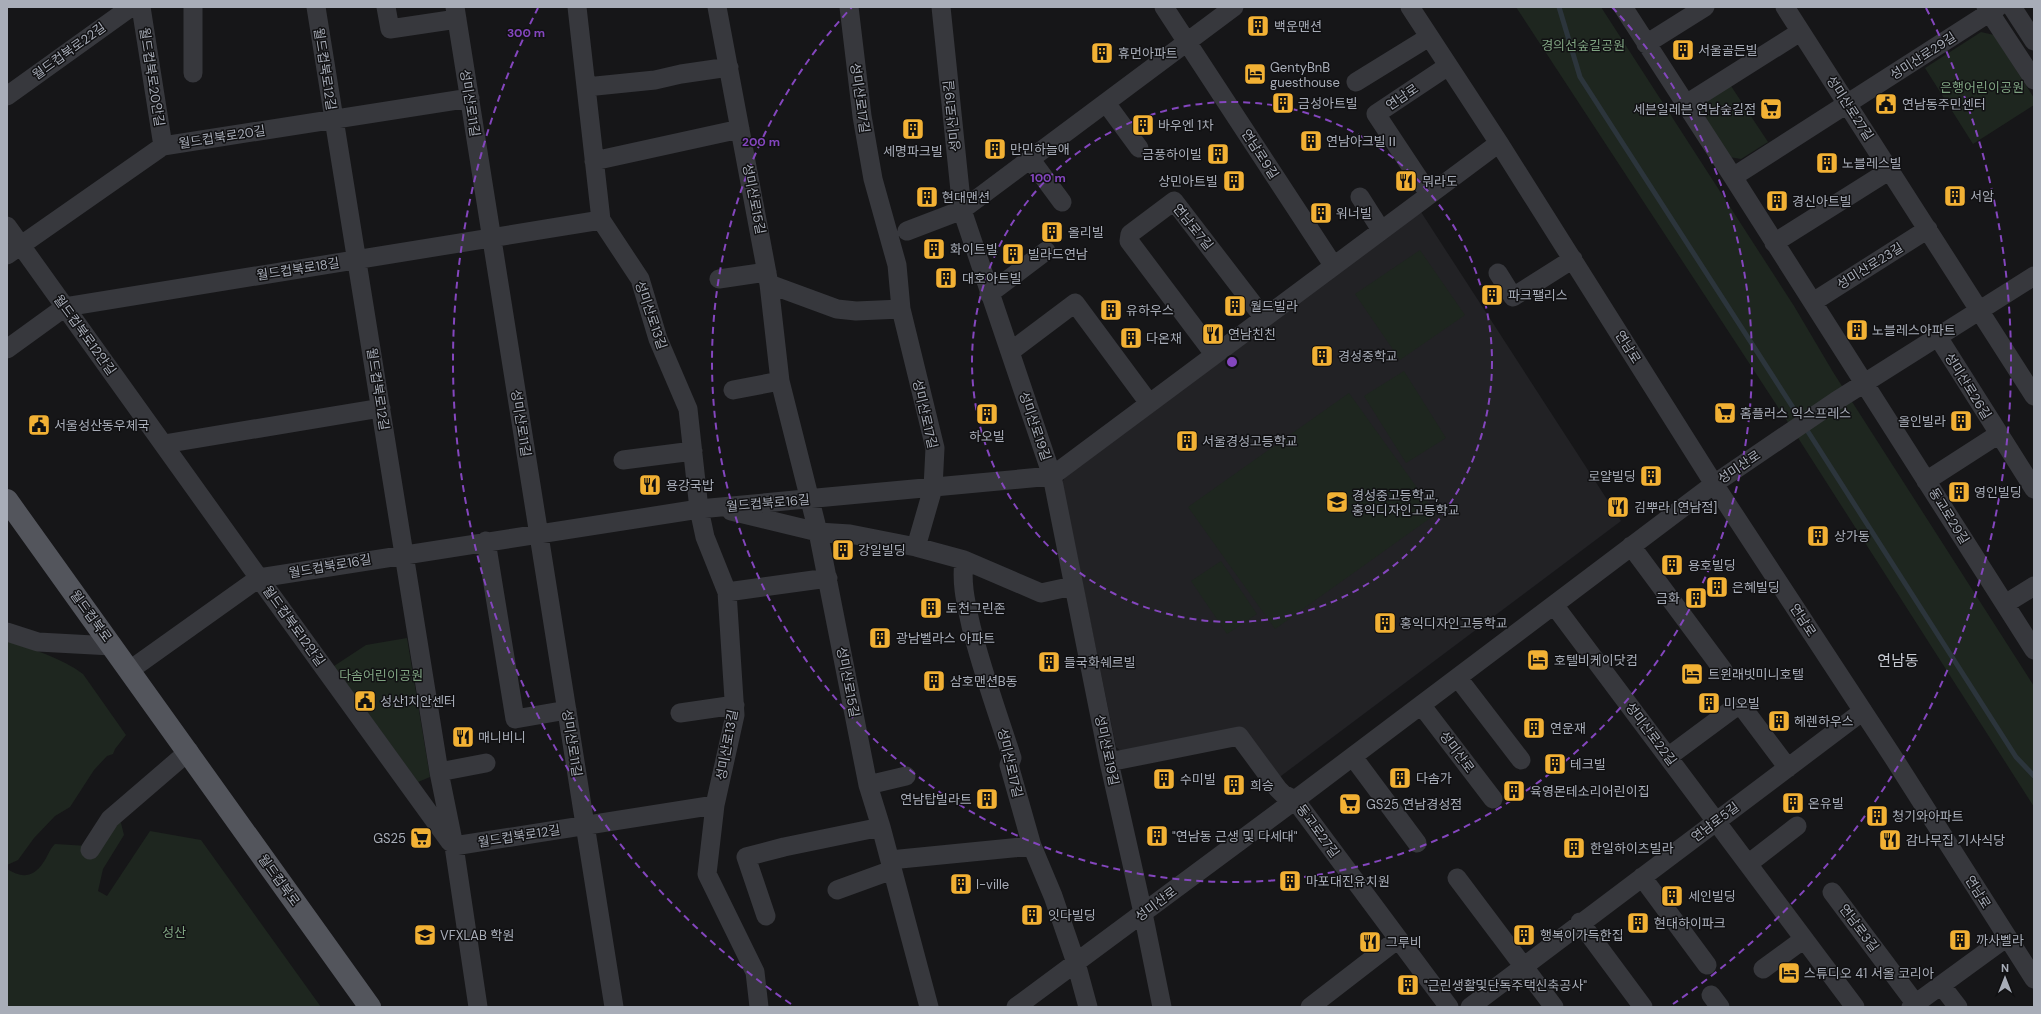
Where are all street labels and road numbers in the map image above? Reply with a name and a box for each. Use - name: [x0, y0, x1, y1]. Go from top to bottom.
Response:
- street label: 월드컵북로22길: [29, 19, 109, 83]
- street label: 월드컵북로20안길: [136, 26, 168, 128]
- street label: 월드컵북로12길: [310, 27, 340, 111]
- street label: 성미산로29길: [1887, 28, 1959, 84]
- street label: 성미산로17길: [847, 62, 873, 134]
- street label: 성미산로11길: [456, 68, 484, 138]
- street label: 성미산로27길: [1823, 72, 1877, 144]
- street label: 성미산로19길: [940, 79, 964, 153]
- street label: 연남로: [1382, 80, 1422, 114]
- street label: 월드컵북로20길: [177, 122, 267, 152]
- street label: 연남로9길: [1238, 126, 1282, 182]
- street label: 성미산로15길: [739, 162, 769, 236]
- street label: 연남로7길: [1169, 200, 1217, 254]
- street label: 성미산로23길: [1834, 239, 1906, 293]
- street label: 월드컵북로18길: [255, 254, 341, 284]
- street label: 성미산로13길: [631, 278, 671, 352]
- street label: 월드컵북로12안길: [50, 291, 120, 379]
- street label: 연남로: [1611, 327, 1645, 367]
- street label: 월드컵북로12길: [363, 347, 393, 431]
- street label: 성미산로26길: [1941, 350, 1995, 422]
- street label: 성미산로17길: [909, 378, 941, 450]
- street label: 성미산로11길: [507, 388, 535, 458]
- street label: 성미산로19길: [1015, 389, 1055, 463]
- street label: 성미산로: [1714, 447, 1764, 487]
- street label: 동교로29길: [1925, 485, 1973, 547]
- street label: 월드컵북로16길: [725, 491, 811, 515]
- street label: 월드컵북로16길: [287, 550, 373, 582]
- street label: 월드컵북로12안길: [259, 582, 329, 670]
- street label: 월드컵북로: [67, 587, 115, 645]
- street label: 연남로: [1786, 600, 1820, 640]
- street label: 성미산로15길: [833, 645, 863, 719]
- street label: 성미산로22길: [1622, 699, 1680, 769]
- street label: 성미산로11길: [558, 708, 586, 778]
- street label: 성미산로13길: [712, 708, 742, 782]
- street label: 성미산로19길: [1091, 713, 1123, 787]
- street label: 성미산로17길: [994, 727, 1026, 799]
- street label: 성미산로: [1436, 728, 1478, 776]
- street label: 연남로5길: [1688, 798, 1742, 846]
- street label: 동교로27길: [1293, 801, 1343, 861]
- street label: 월드컵북로12길: [477, 821, 561, 851]
- street label: 월드컵북로: [255, 851, 303, 909]
- street label: 연남로: [1961, 872, 1995, 912]
- street label: 성미산로: [1132, 883, 1180, 925]
- street label: 연남로3길: [1836, 901, 1882, 955]

